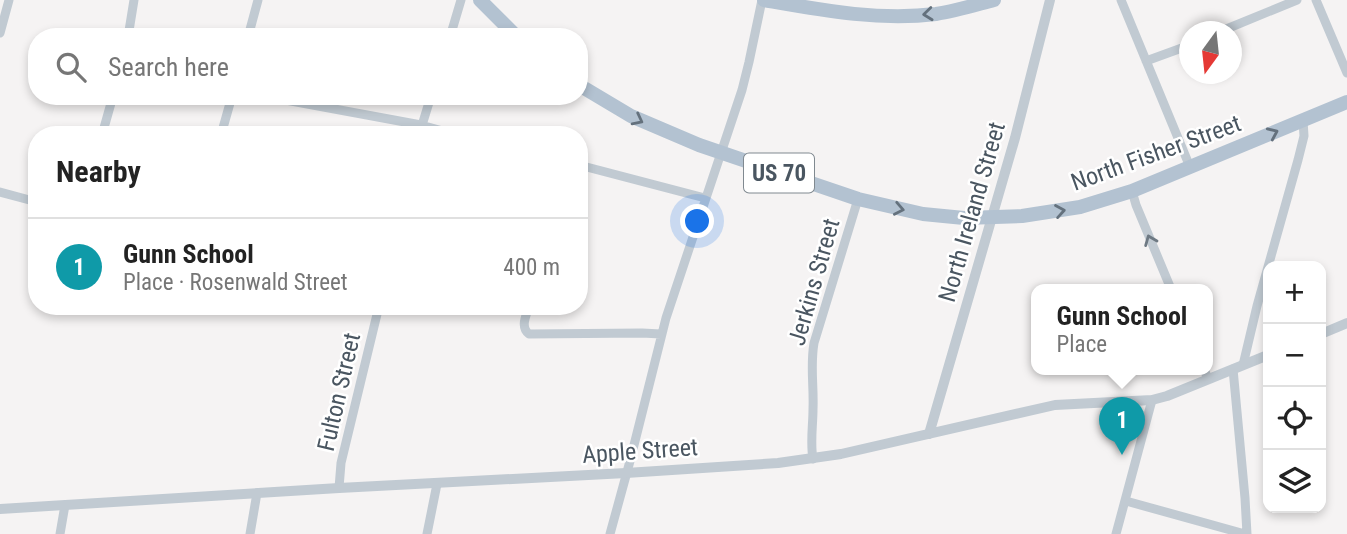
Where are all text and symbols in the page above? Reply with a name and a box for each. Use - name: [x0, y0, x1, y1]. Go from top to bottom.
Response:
- one-way arrow: [922, 6, 933, 21]
- north arrow: [1179, 21, 1242, 84]
- search box: [28, 28, 588, 105]
- icon: search: [52, 48, 90, 86]
- text: Search here: [108, 52, 229, 82]
- street label: North Fisher Street: [1067, 109, 1245, 197]
- one-way arrow: [631, 111, 643, 125]
- street label: North Ireland Street: [933, 119, 1011, 305]
- one-way arrow: [1266, 127, 1279, 141]
- text: Nearby: [56, 154, 141, 189]
- road number: US 70: [744, 154, 814, 192]
- one-way arrow: [893, 200, 905, 215]
- your location: [680, 204, 714, 238]
- one-way arrow: [1054, 204, 1066, 219]
- street label: Jerkins Street: [783, 215, 845, 349]
- one-way arrow: [1145, 235, 1159, 247]
- text: Gunn School: [123, 239, 254, 269]
- text: 1: [73, 254, 85, 281]
- text: 400 m: [503, 254, 560, 281]
- map controls: [1263, 261, 1326, 513]
- button: +: [1263, 261, 1326, 324]
- text: Place · Rosenwald Street: [123, 269, 348, 296]
- popup: [1031, 284, 1213, 375]
- text: Gunn School: [1057, 301, 1187, 331]
- button: −: [1263, 324, 1326, 387]
- street label: Fulton Street: [312, 330, 366, 454]
- text: Place: [1057, 331, 1107, 358]
- button: locate: [1263, 387, 1326, 450]
- pin: 1: [1099, 397, 1145, 455]
- street label: Apple Street: [581, 433, 699, 469]
- button: layers: [1263, 450, 1326, 513]

